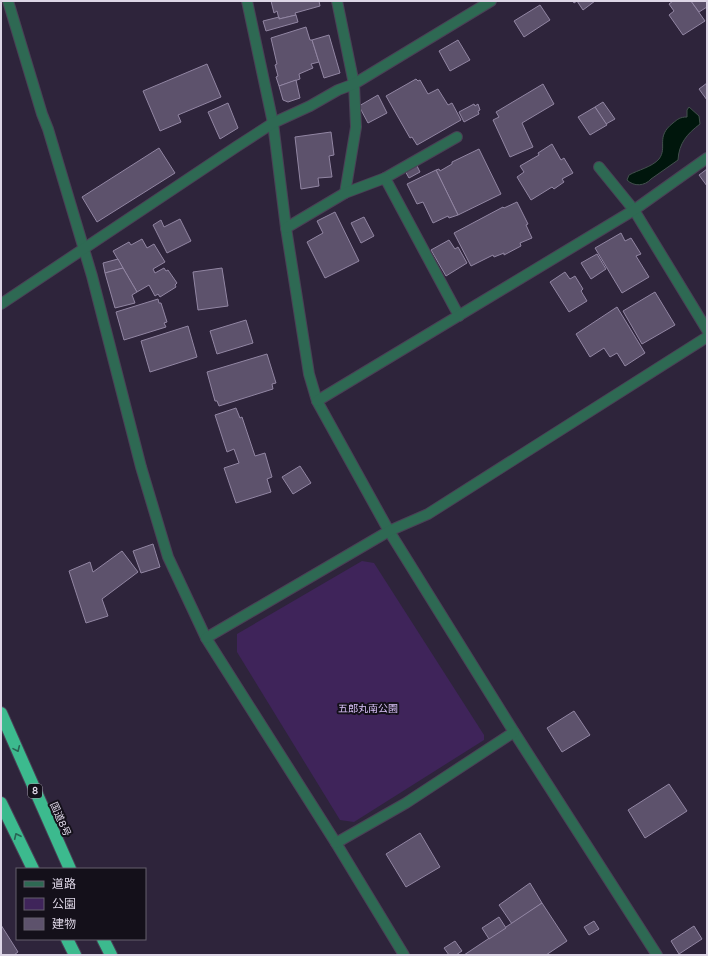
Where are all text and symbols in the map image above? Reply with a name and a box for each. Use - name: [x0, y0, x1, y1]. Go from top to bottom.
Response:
- park label: 五郎丸南公園: [338, 703, 398, 715]
- one-way arrow: [12, 745, 20, 752]
- road number: 8: [28, 784, 42, 798]
- street label: 国道8号: [47, 800, 73, 838]
- one-way arrow: [14, 833, 22, 841]
- legend: [16, 868, 146, 940]
- text: 道路: [52, 877, 76, 891]
- text: 公園: [52, 897, 76, 911]
- text: 建物: [52, 917, 76, 931]

